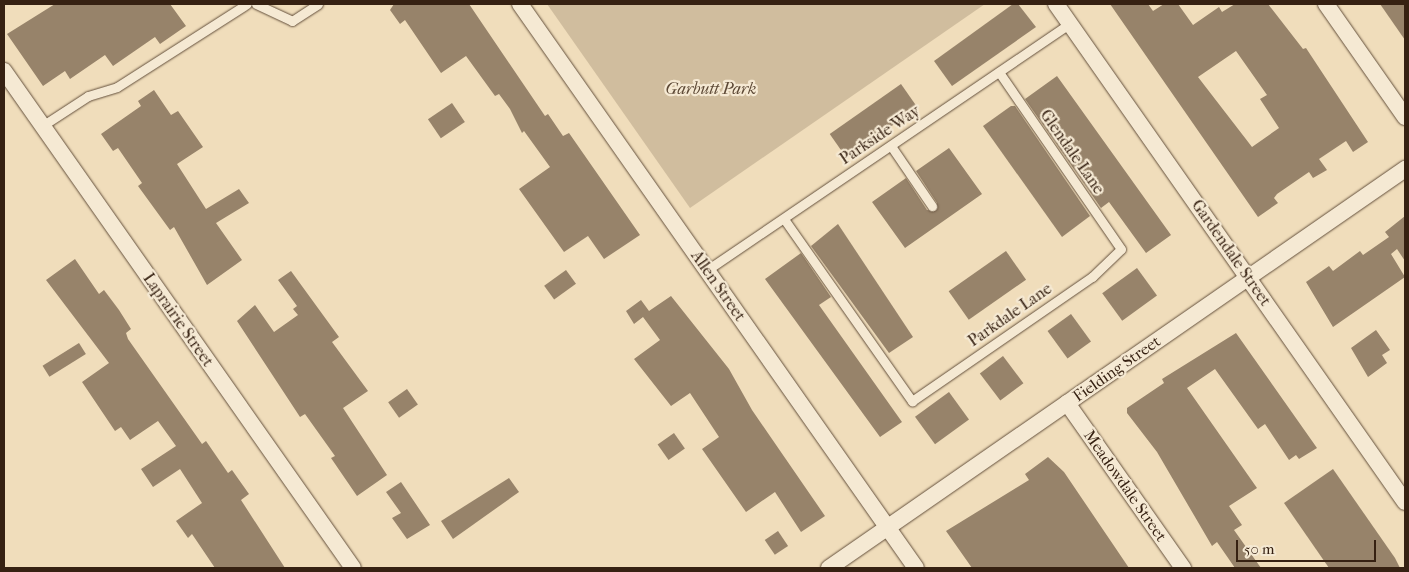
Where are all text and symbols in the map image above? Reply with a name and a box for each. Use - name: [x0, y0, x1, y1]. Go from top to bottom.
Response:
- park label: Garbutt Park: [666, 79, 756, 99]
- street label: Parkside Way: [836, 101, 924, 169]
- street label: Glendale Lane: [1036, 106, 1108, 198]
- street label: Gardendale Street: [1187, 196, 1275, 310]
- street label: Allen Street: [687, 247, 749, 325]
- street label: Laprairie Street: [139, 270, 217, 370]
- street label: Parkdale Lane: [965, 279, 1055, 351]
- street label: Fielding Street: [1070, 332, 1164, 406]
- street label: Meadowdale Street: [1079, 427, 1171, 545]
- scale bar: [1239, 530, 1379, 562]
- text: 50 m: [1244, 540, 1274, 558]

